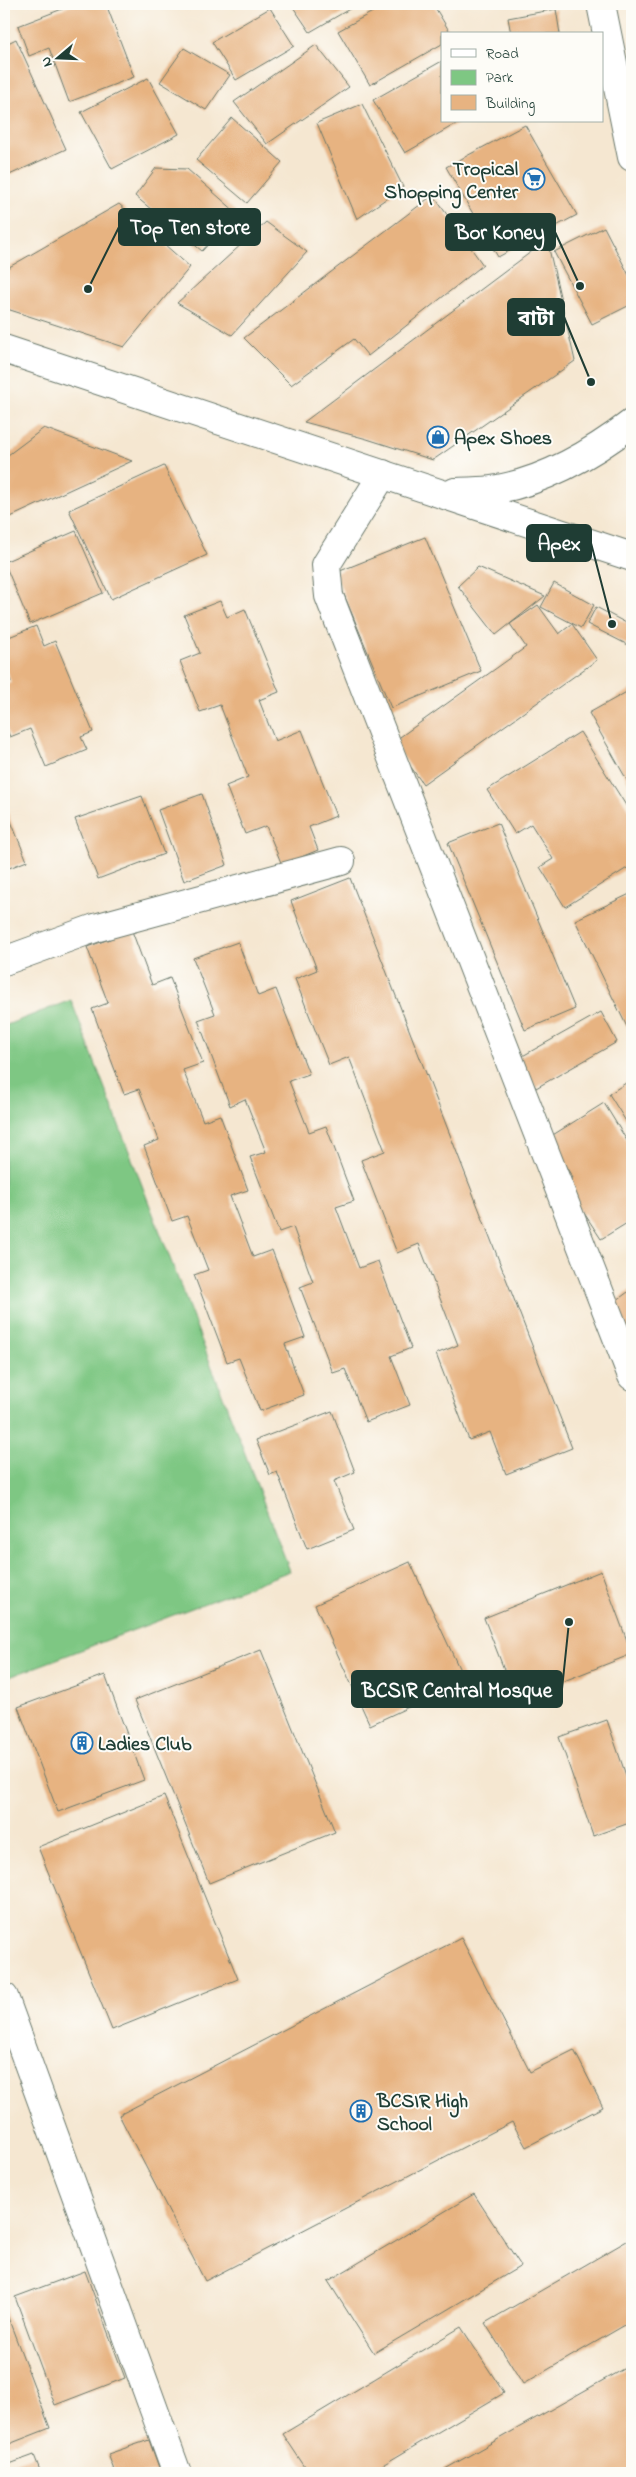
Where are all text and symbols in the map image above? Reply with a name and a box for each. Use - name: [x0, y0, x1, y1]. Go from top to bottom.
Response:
- north arrow: [32, 32, 82, 82]
- legend: [441, 32, 604, 122]
- text: Road: [486, 43, 519, 65]
- text: N: [36, 54, 59, 70]
- text: Park: [486, 67, 514, 89]
- text: Building: [485, 93, 535, 116]
- place label: Tropical Shopping Center: [384, 156, 519, 209]
- supermarket icon: Tropical Shopping Center: [522, 167, 546, 191]
- callout: Top Ten store: [119, 209, 260, 245]
- text: Top Ten store: [130, 214, 251, 244]
- callout: Bor Koney: [446, 214, 555, 250]
- text: Bor Koney: [454, 219, 545, 251]
- callout: বাটা: [508, 299, 564, 335]
- text: বাটা: [517, 305, 555, 335]
- shop icon: Apex Shoes: [426, 425, 450, 449]
- place label: Apex Shoes: [454, 425, 552, 454]
- callout: Apex: [527, 525, 591, 561]
- text: Apex: [537, 530, 581, 560]
- callout: BCSIR Central Mosque: [352, 1671, 562, 1707]
- text: BCSIR Central Mosque: [361, 1677, 553, 1707]
- building icon: Ladies Club: [70, 1731, 94, 1755]
- place label: Ladies Club: [98, 1731, 192, 1760]
- place label: BCSIR High School: [376, 2088, 468, 2140]
- building icon: BCSIR High School: [349, 2099, 373, 2123]

